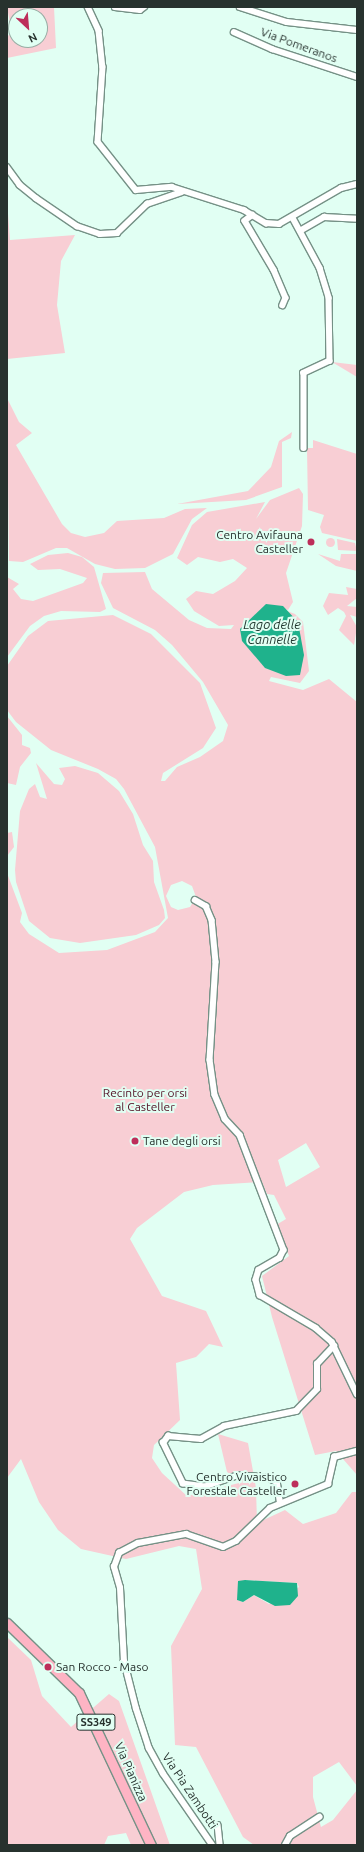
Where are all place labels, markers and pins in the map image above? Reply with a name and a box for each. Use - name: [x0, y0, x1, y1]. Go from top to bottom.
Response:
- place label: Centro Avifauna Casteller: [216, 528, 303, 556]
- marker: Centro Avifauna Casteller: [306, 537, 316, 547]
- place label: Tane degli orsi: [143, 1134, 221, 1148]
- marker: Tane degli orsi: [130, 1136, 140, 1146]
- place label: Centro Vivaistico Forestale Casteller: [186, 1470, 287, 1498]
- marker: Centro Vivaistico Forestale Casteller: [290, 1479, 300, 1489]
- place label: San Rocco - Maso: [56, 1660, 148, 1674]
- marker: San Rocco - Maso: [43, 1662, 53, 1672]

